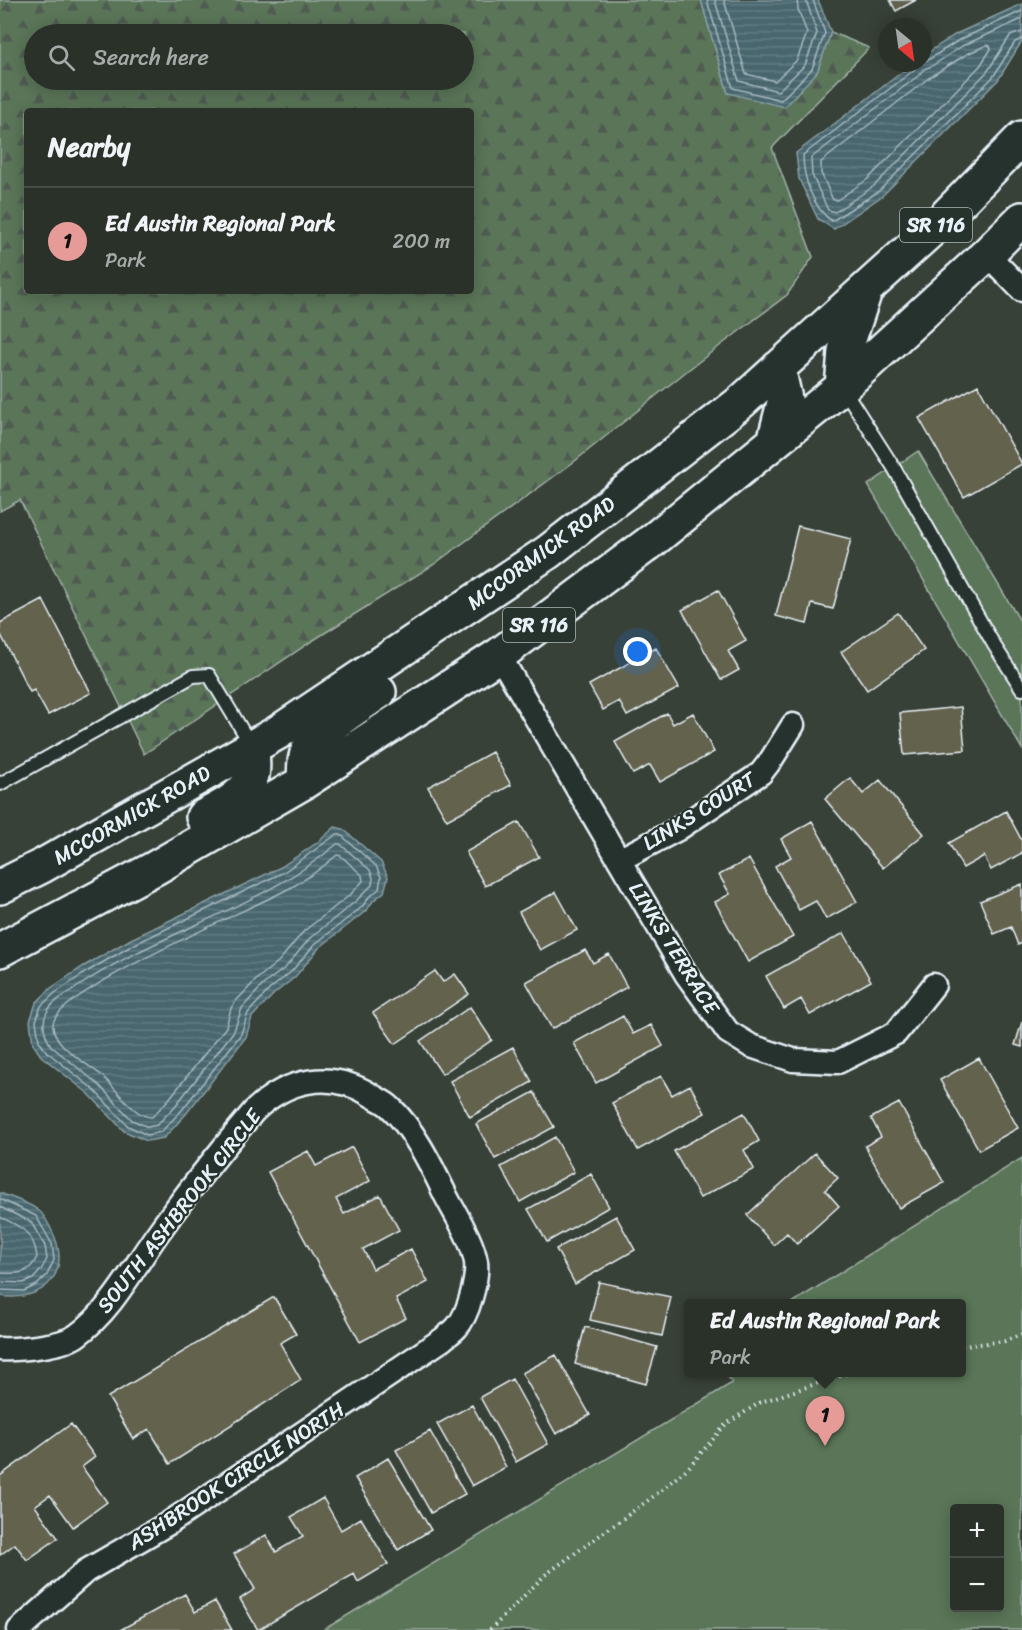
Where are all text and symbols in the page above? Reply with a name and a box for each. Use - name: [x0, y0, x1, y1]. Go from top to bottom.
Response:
- north arrow: [878, 18, 932, 72]
- search box: [24, 24, 474, 90]
- text: Search here: [93, 38, 209, 77]
- icon: search: [45, 41, 78, 74]
- text: Nearby: [48, 124, 130, 170]
- text: Ed Austin Regional Park: [105, 204, 336, 243]
- road number: SR 116: [900, 208, 972, 242]
- text: 1: [63, 224, 72, 259]
- text: 200 m: [393, 224, 450, 259]
- text: Park: [105, 243, 146, 278]
- street label: MCCORMICK ROAD: [458, 485, 624, 620]
- road number: SR 116: [503, 608, 575, 642]
- your location: [623, 637, 652, 666]
- street label: MCCORMICK ROAD: [46, 754, 219, 876]
- street label: LINKS COURT: [635, 760, 765, 861]
- street label: LINKS TERRACE: [618, 874, 731, 1023]
- street label: SOUTH ASHBROOK CIRCLE: [87, 1099, 272, 1322]
- popup: [684, 1299, 966, 1377]
- text: Ed Austin Regional Park: [710, 1301, 940, 1340]
- text: Park: [710, 1340, 751, 1375]
- street label: ASHBROOK CIRCLE NORTH: [119, 1391, 353, 1561]
- pin: 1: [806, 1396, 844, 1446]
- map controls: [950, 1504, 1004, 1612]
- button: +: [950, 1504, 1004, 1558]
- button: −: [950, 1558, 1004, 1612]

